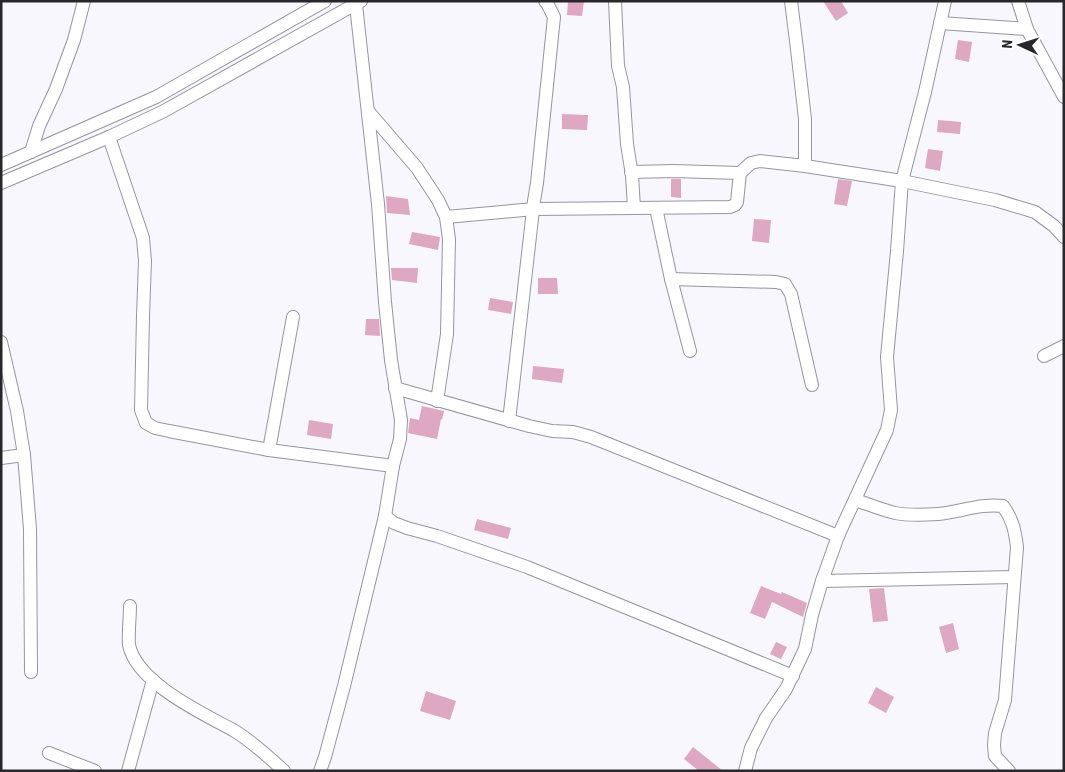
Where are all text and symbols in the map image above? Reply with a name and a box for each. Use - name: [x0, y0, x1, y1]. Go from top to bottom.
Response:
- north arrow: [995, 20, 1045, 70]
- text: N: [999, 39, 1015, 49]

